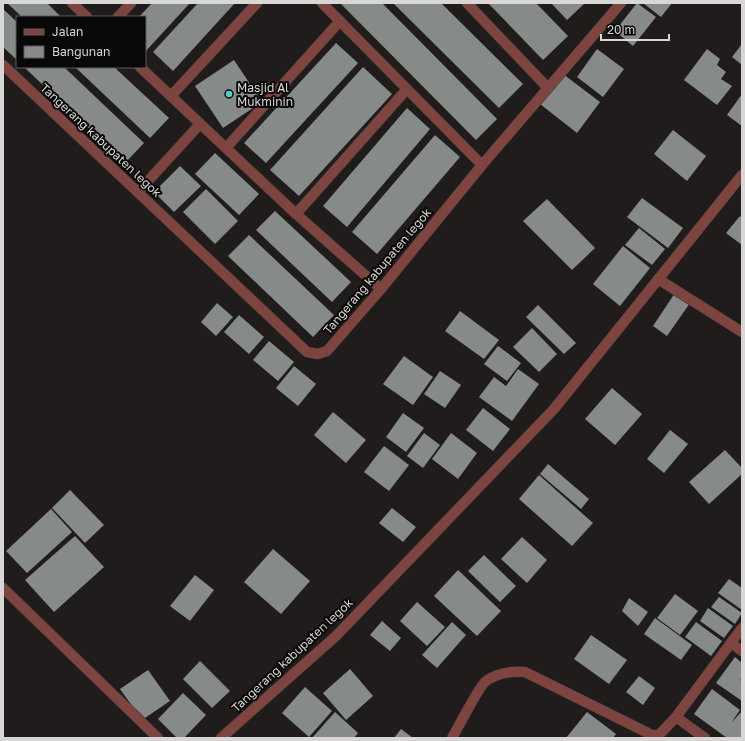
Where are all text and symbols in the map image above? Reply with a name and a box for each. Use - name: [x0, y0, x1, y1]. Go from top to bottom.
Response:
- legend: [16, 16, 146, 68]
- scale bar: [601, 16, 669, 42]
- text: 20 m: [607, 22, 635, 37]
- text: Jalan: [52, 24, 83, 39]
- text: Bangunan: [52, 44, 110, 59]
- street label: Tangerang kabupaten legok: [37, 80, 165, 200]
- place label: Masjid Al Mukminin: [237, 80, 293, 109]
- marker: Masjid Al Mukminin: [224, 89, 234, 99]
- street label: Tangerang kabupaten legok: [320, 205, 434, 337]
- street label: Tangerang kabupaten legok: [228, 595, 356, 715]

